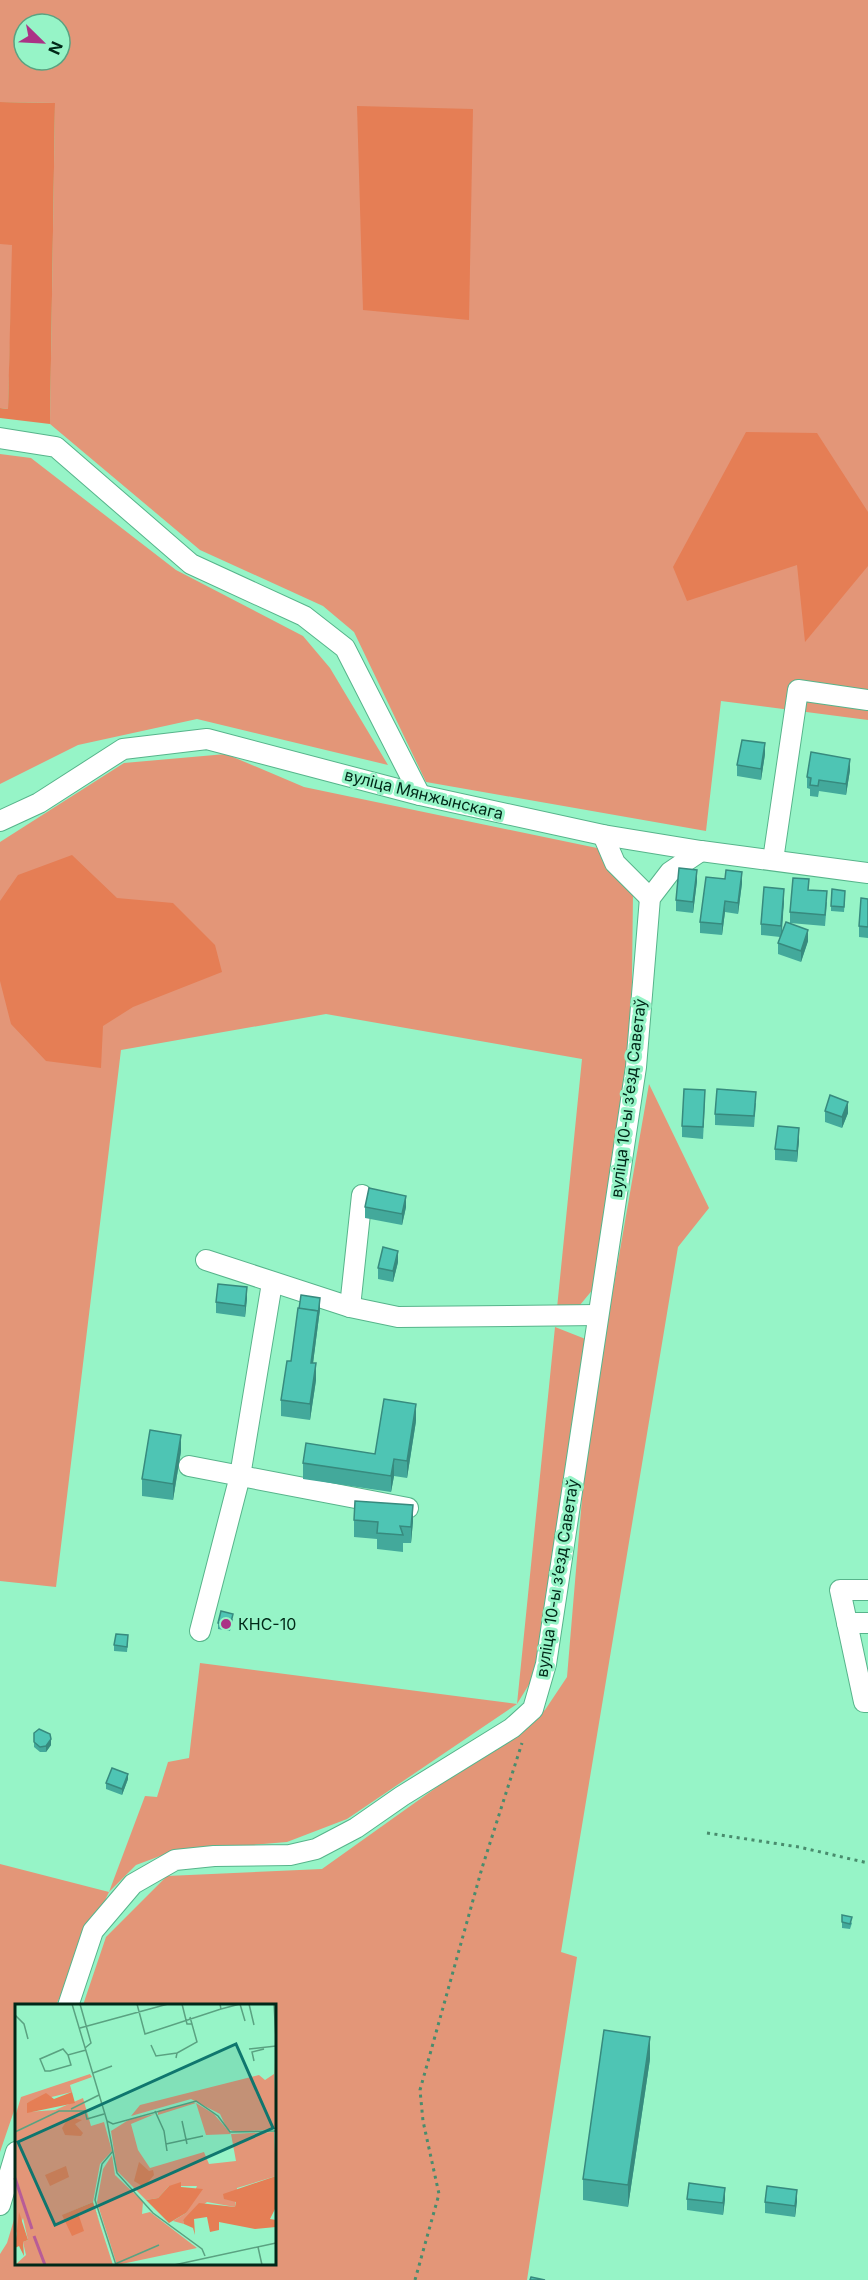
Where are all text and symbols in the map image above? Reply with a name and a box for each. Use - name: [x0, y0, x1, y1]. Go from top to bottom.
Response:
- north arrow: [12, 12, 72, 72]
- text: N: [44, 38, 67, 58]
- street label: вуліца Мянжынскага: [342, 765, 506, 823]
- street label: вуліца 10-ы зʼезд Саветаў: [606, 997, 650, 1199]
- street label: вуліца 10-ы зʼезд Саветаў: [531, 1477, 583, 1679]
- place label: КНС-10: [238, 1614, 296, 1634]
- marker: КНС-10: [219, 1617, 233, 1631]
- inset map: [15, 2004, 276, 2265]

